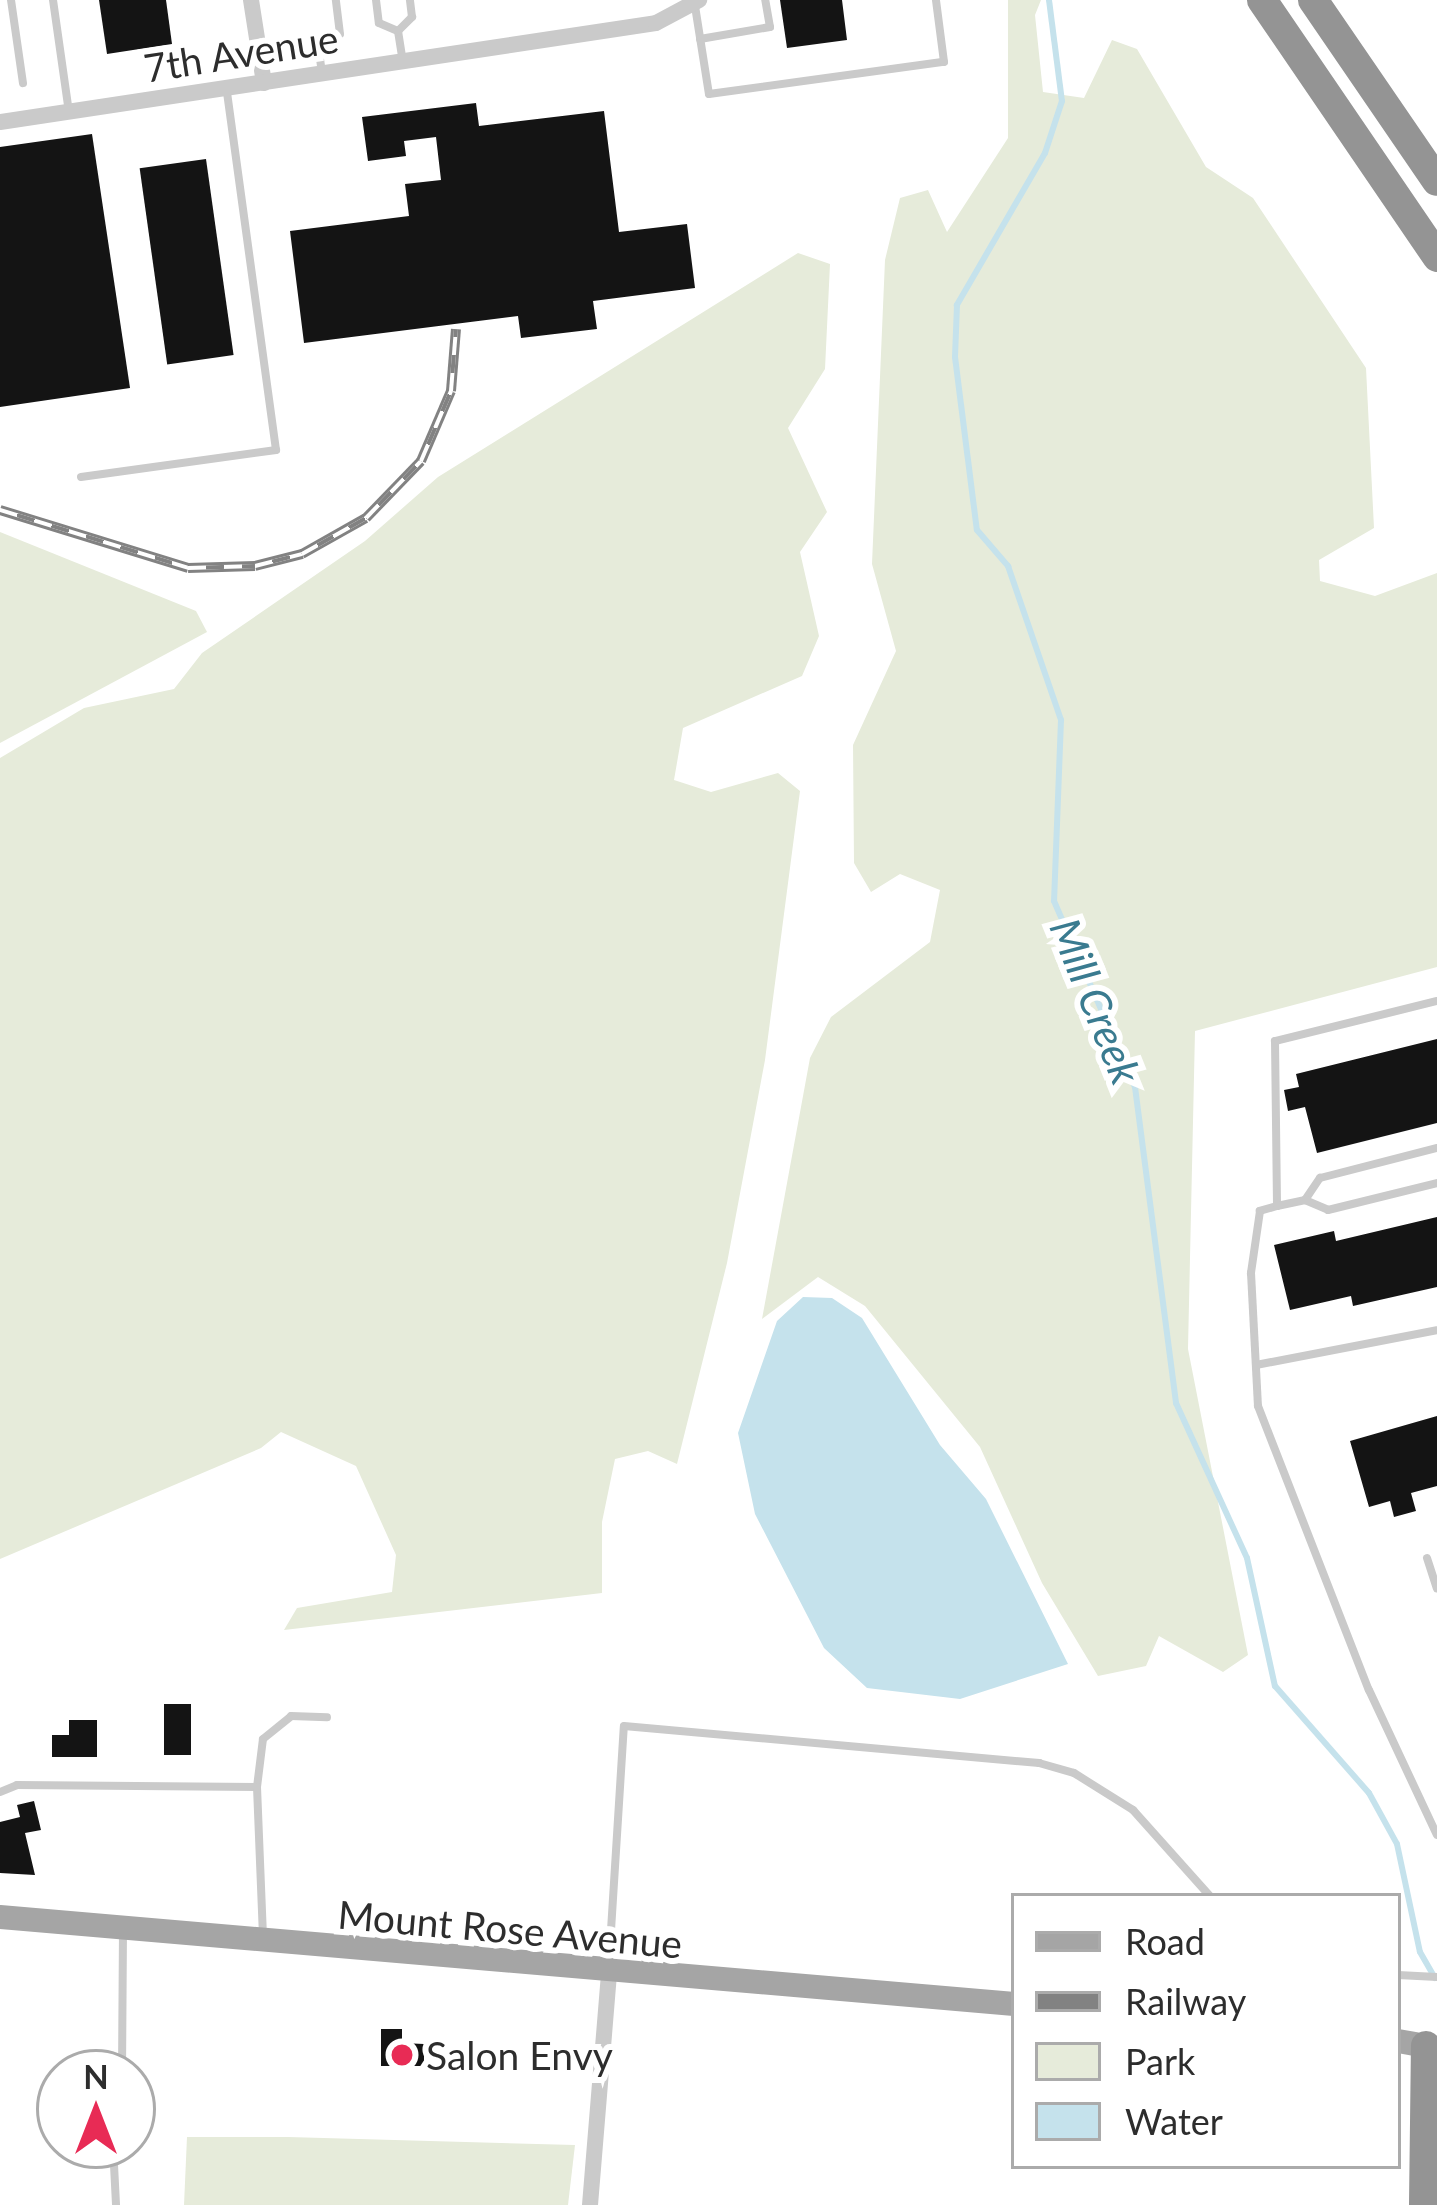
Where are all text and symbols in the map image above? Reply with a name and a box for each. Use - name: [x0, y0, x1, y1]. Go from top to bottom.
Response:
- street label: 7th Avenue: [140, 14, 342, 92]
- water label: Mill Creek: [1040, 911, 1152, 1091]
- street label: Mount Rose Avenue: [335, 1891, 685, 1967]
- legend: [1011, 1893, 1401, 2169]
- text: Road: [1125, 1919, 1205, 1963]
- text: Railway: [1125, 1979, 1246, 2023]
- place label: Salon Envy: [426, 2032, 613, 2078]
- text: Park: [1125, 2039, 1195, 2083]
- marker: Salon Envy: [389, 2042, 415, 2068]
- north arrow: [36, 2049, 156, 2169]
- text: N: [83, 2056, 109, 2096]
- text: Water: [1125, 2099, 1223, 2143]

